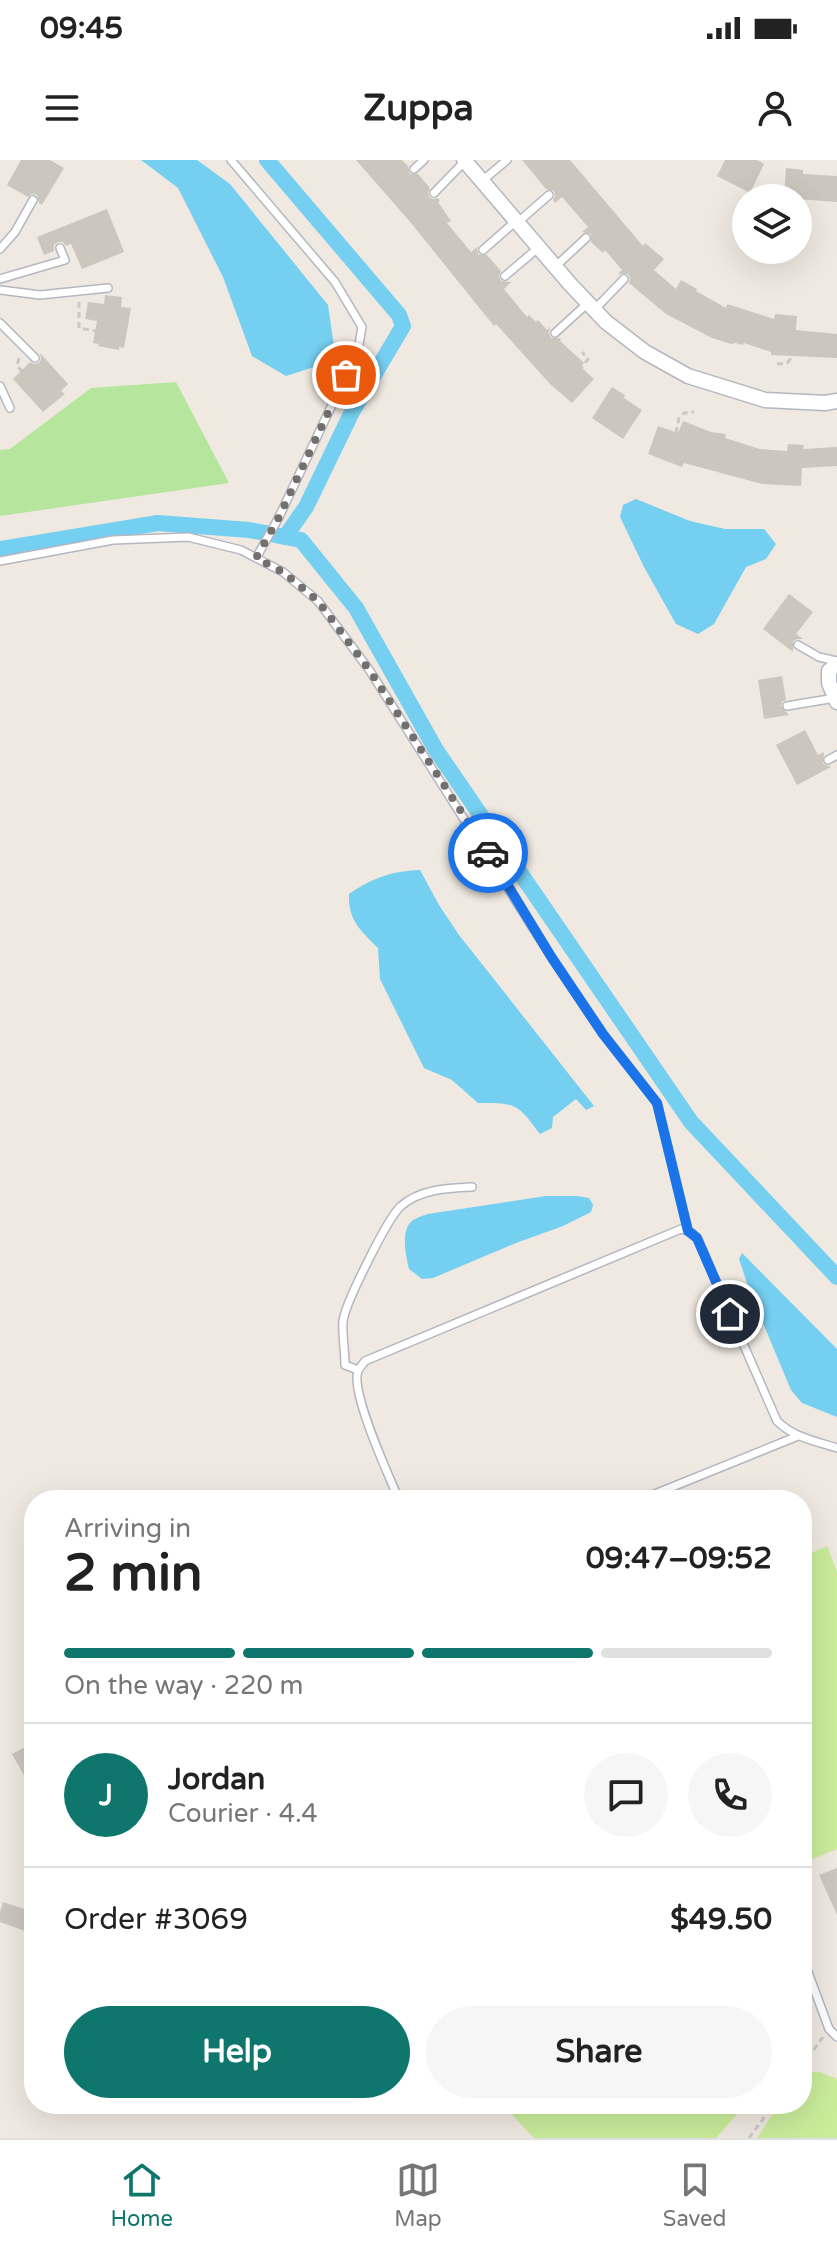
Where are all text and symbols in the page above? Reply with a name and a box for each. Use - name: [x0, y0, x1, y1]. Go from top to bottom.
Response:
- text: 09:45: [40, 10, 123, 47]
- icon: menu: [40, 86, 84, 130]
- icon: person: [753, 86, 797, 130]
- text: Zuppa: [363, 87, 474, 130]
- map controls: [732, 184, 812, 264]
- button: layers: [732, 184, 812, 264]
- pin: [312, 341, 380, 409]
- icon: bag: [324, 353, 368, 397]
- courier: [448, 813, 528, 893]
- icon: car: [466, 831, 510, 875]
- pin: [696, 1280, 764, 1348]
- icon: home: [708, 1292, 752, 1336]
- text: Arriving in: [64, 1513, 191, 1544]
- text: 09:47–09:52: [586, 1540, 772, 1577]
- text: 2 min: [64, 1542, 203, 1605]
- text: On the way · 220 m: [64, 1670, 303, 1701]
- button: chat: [584, 1753, 668, 1837]
- button: phone: [688, 1753, 772, 1837]
- text: Jordan: [168, 1761, 265, 1798]
- text: J: [99, 1777, 113, 1814]
- text: Courier · 4.4: [168, 1798, 318, 1829]
- text: Order #3069: [64, 1901, 248, 1938]
- text: $49.50: [670, 1901, 772, 1938]
- button: Help: [64, 2006, 410, 2098]
- button: Share: [426, 2006, 772, 2098]
- tab: Home: [111, 2158, 173, 2232]
- tab: Map: [394, 2158, 442, 2232]
- tab: Saved: [663, 2158, 726, 2232]

